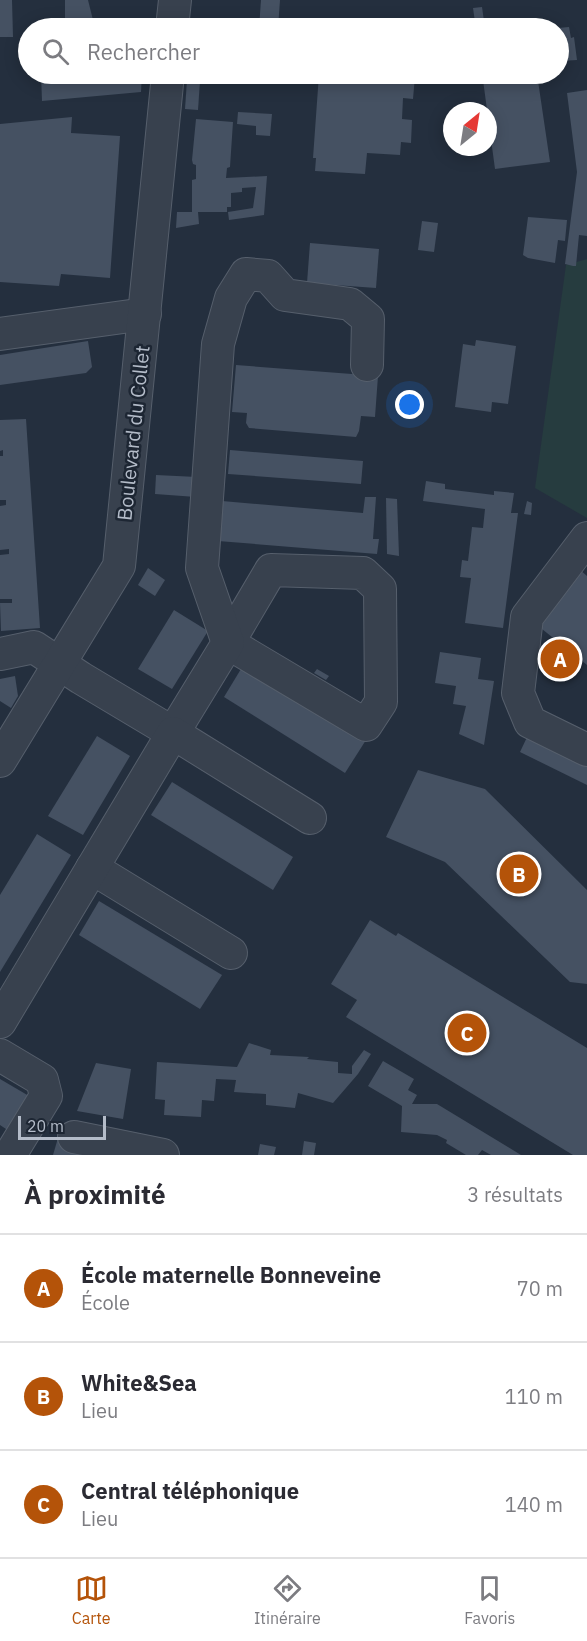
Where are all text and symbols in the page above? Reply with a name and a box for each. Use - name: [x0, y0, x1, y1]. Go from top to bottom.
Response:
- search box: [18, 18, 569, 84]
- icon: search: [39, 35, 72, 68]
- text: Rechercher: [87, 37, 200, 66]
- north arrow: [443, 102, 497, 156]
- street label: Boulevard du Collet: [110, 344, 156, 522]
- your location: [395, 390, 424, 419]
- pin: A: [540, 636, 580, 682]
- pin: B: [500, 852, 538, 896]
- pin: C: [448, 1010, 486, 1056]
- scale bar: [18, 1113, 106, 1140]
- text: 20 m: [27, 1116, 64, 1136]
- text: À proximité: [24, 1177, 166, 1211]
- text: 3 résultats: [467, 1181, 563, 1208]
- text: École maternelle Bonneveine: [81, 1260, 381, 1289]
- text: A: [37, 1275, 50, 1302]
- text: 70 m: [517, 1275, 563, 1302]
- text: École: [81, 1289, 130, 1316]
- text: White&Sea: [81, 1368, 197, 1397]
- text: B: [37, 1383, 50, 1410]
- text: 110 m: [505, 1383, 563, 1410]
- text: Lieu: [81, 1397, 118, 1424]
- text: Central téléphonique: [81, 1476, 299, 1505]
- text: C: [37, 1491, 50, 1518]
- text: 140 m: [505, 1491, 563, 1518]
- text: Lieu: [81, 1505, 118, 1532]
- tab: Carte: [72, 1572, 110, 1628]
- tab: Itinéraire: [254, 1572, 321, 1628]
- tab: Favoris: [464, 1572, 515, 1628]

